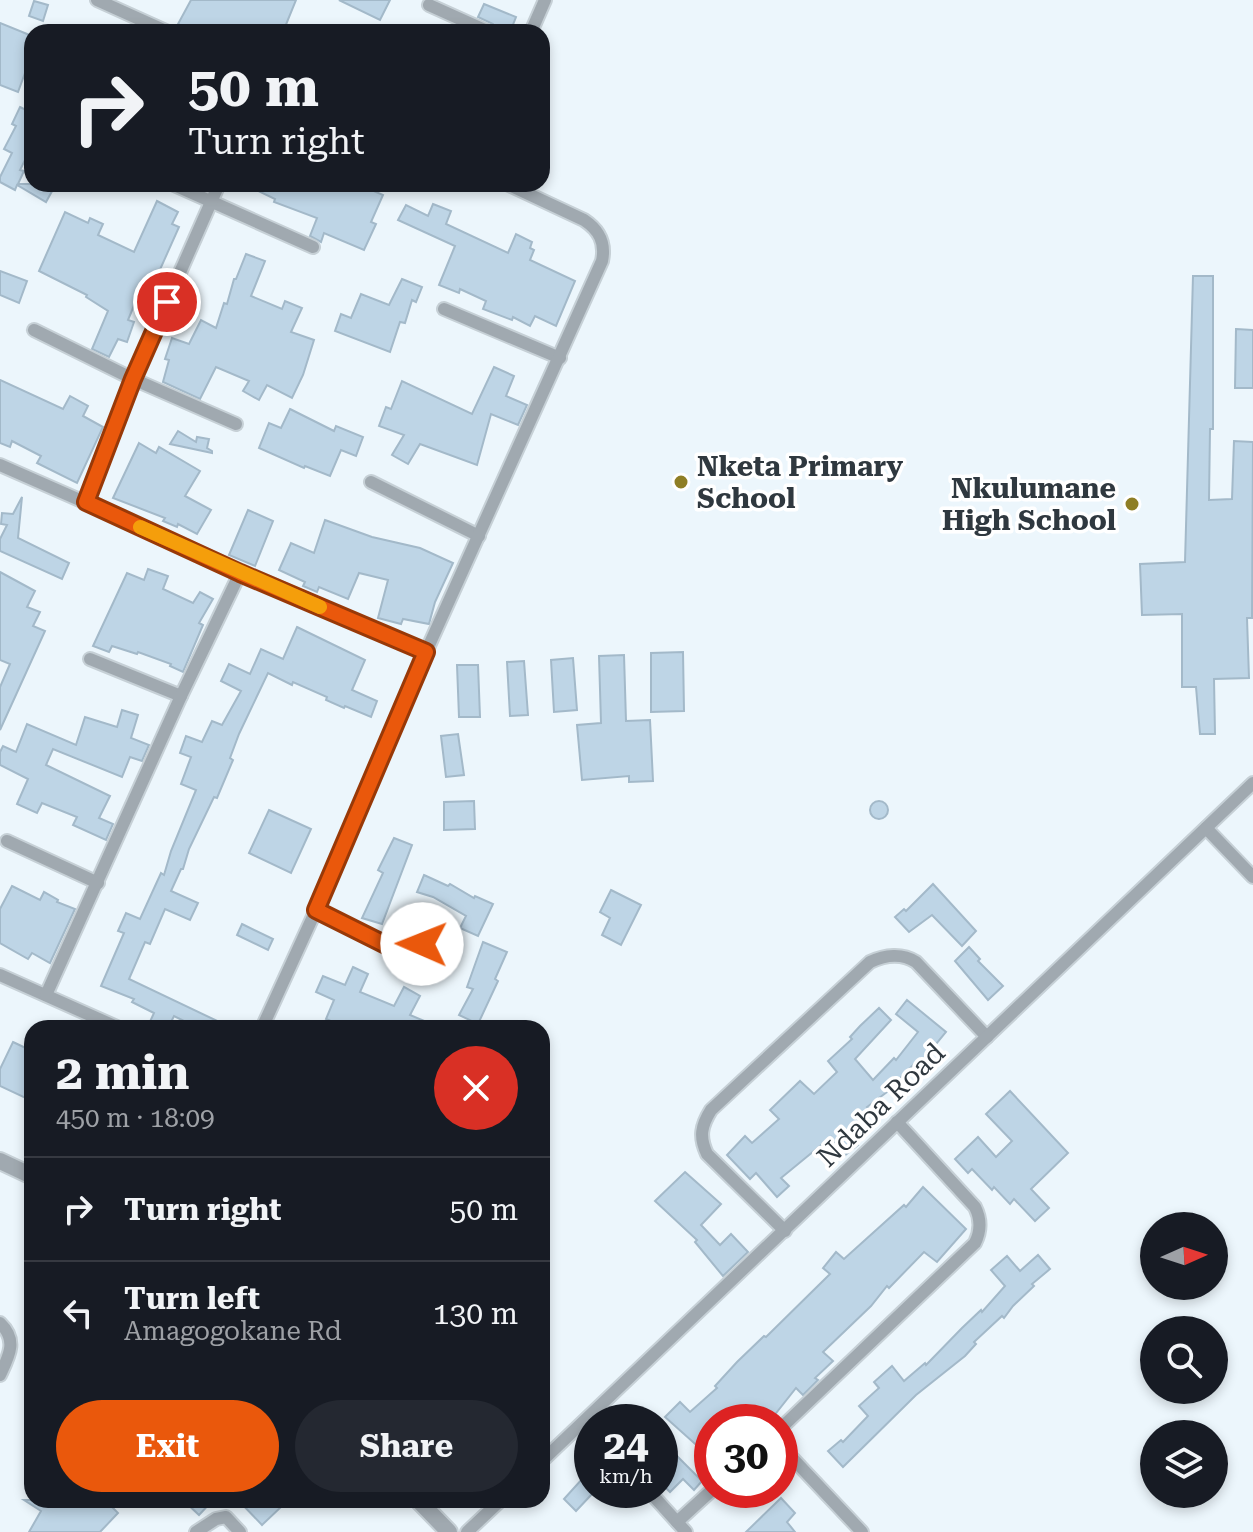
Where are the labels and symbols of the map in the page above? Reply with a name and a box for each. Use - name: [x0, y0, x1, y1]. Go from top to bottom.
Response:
- pin: [133, 268, 201, 336]
- place label: Nketa Primary School: [697, 450, 903, 515]
- place label: Nkulumane High School: [942, 472, 1116, 537]
- marker: Nketa Primary School: [672, 473, 690, 491]
- marker: Nkulumane High School: [1123, 495, 1141, 513]
- position arrow: [380, 902, 464, 986]
- street label: Ndaba Road: [811, 1036, 952, 1174]
- north arrow: [1140, 1212, 1228, 1300]
- speed limit sign: 30: [694, 1404, 798, 1508]

